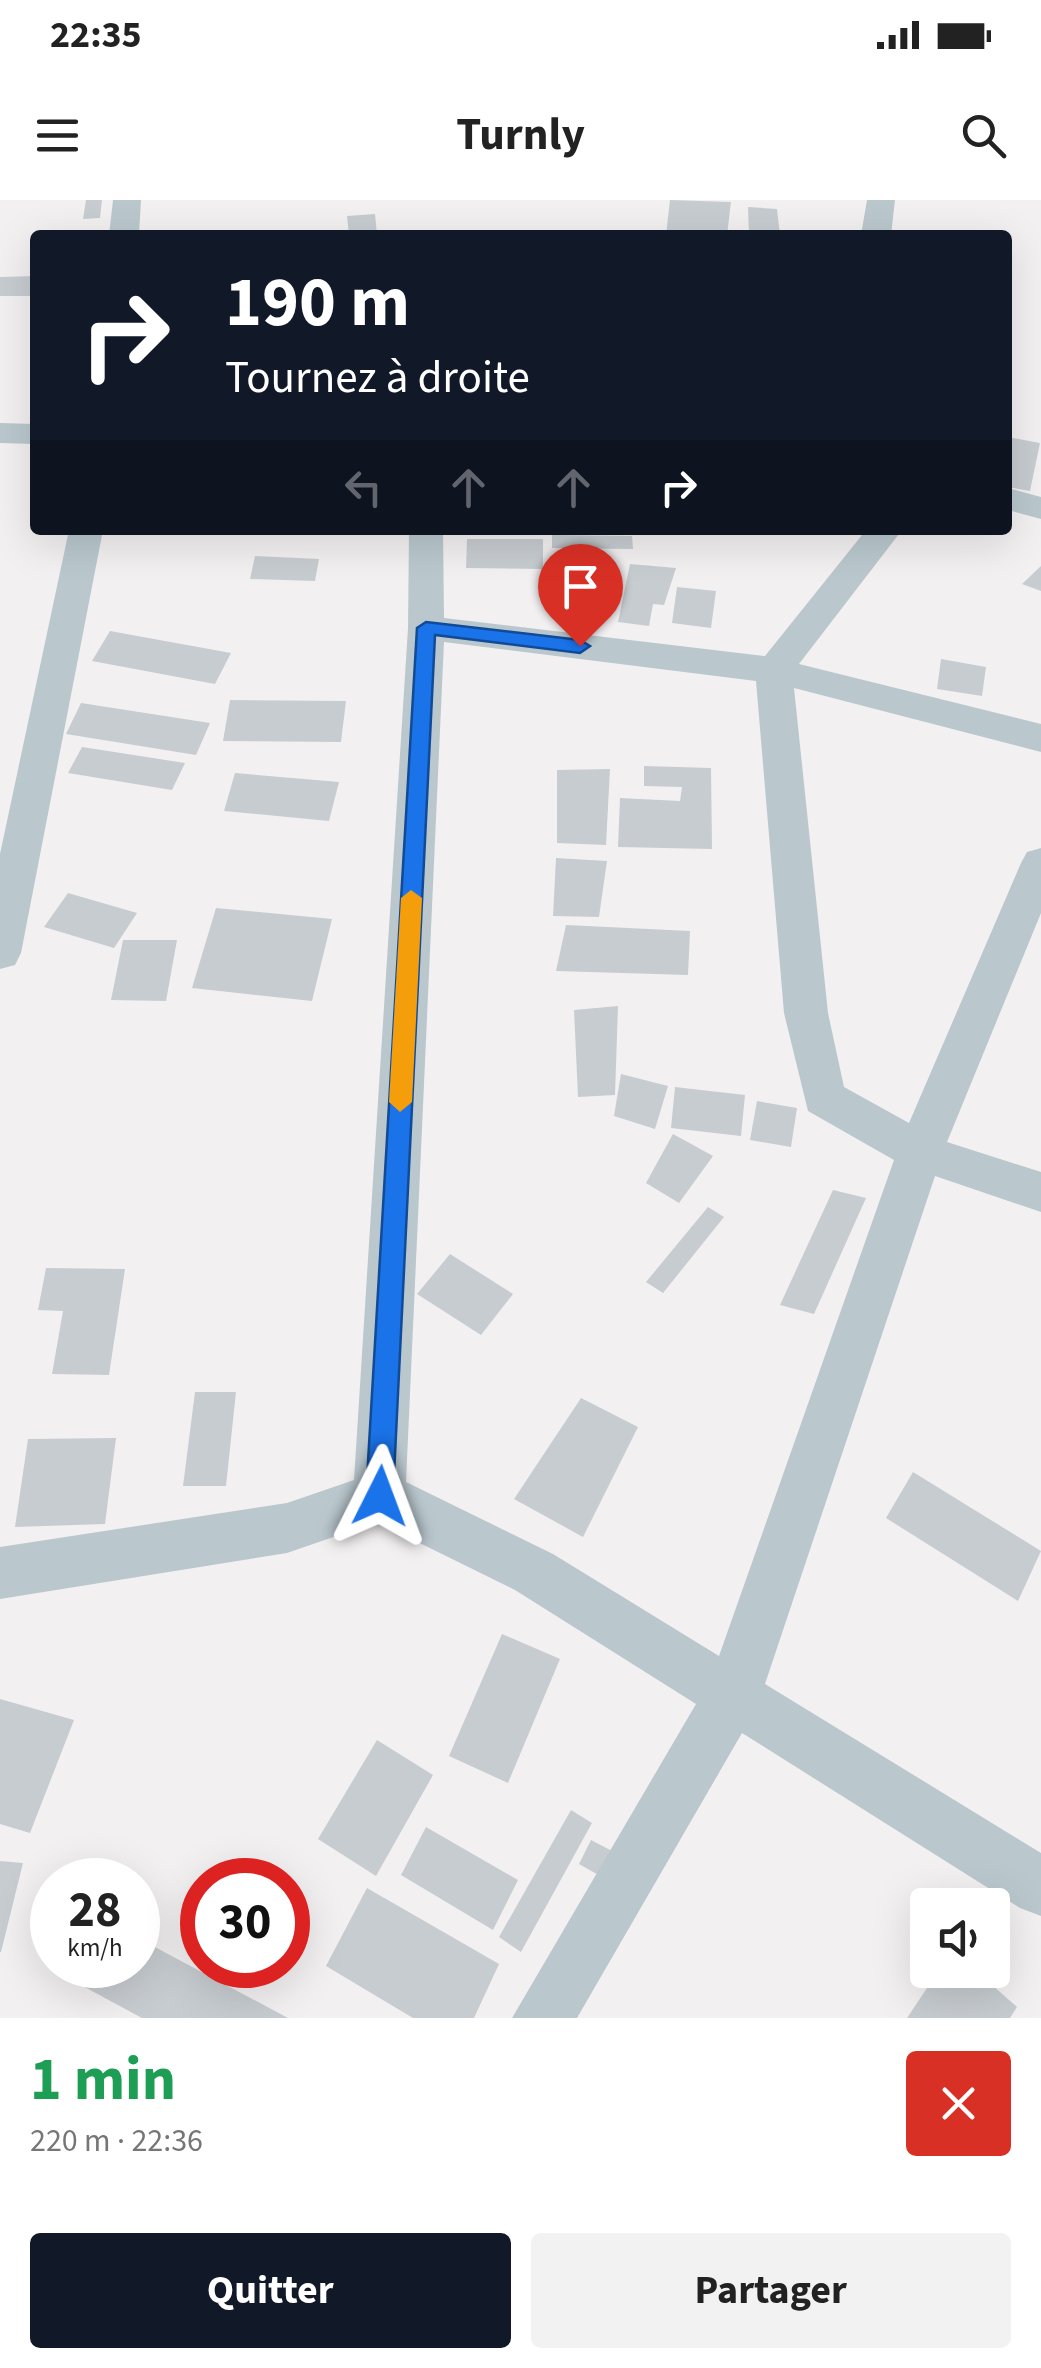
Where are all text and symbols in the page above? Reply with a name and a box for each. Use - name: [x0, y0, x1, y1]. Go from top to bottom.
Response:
- text: 22:35: [50, 8, 142, 62]
- text: Turnly: [456, 103, 585, 167]
- icon: menu: [30, 108, 85, 163]
- icon: search: [956, 108, 1011, 163]
- text: 190 m: [225, 253, 410, 353]
- icon: right: [60, 270, 190, 400]
- text: Tournez à droite: [225, 346, 530, 410]
- icon: left: [336, 460, 391, 515]
- icon: ahead: [441, 460, 496, 515]
- icon: ahead: [546, 460, 601, 515]
- icon: right: [651, 460, 706, 515]
- pin: [538, 544, 623, 647]
- icon: arrive: [553, 559, 608, 614]
- position arrow: [328, 1444, 432, 1548]
- speed limit sign: 30: [180, 1858, 310, 1988]
- text: 28: [69, 1875, 121, 1946]
- map controls: [910, 1888, 1010, 1988]
- button: sound: [910, 1888, 1010, 1988]
- text: km/h: [67, 1930, 123, 1966]
- text: 1 min: [30, 2038, 176, 2123]
- button: close: [906, 2051, 1011, 2156]
- text: 220 m · 22:36: [30, 2118, 203, 2164]
- button: Quitter: [30, 2233, 511, 2348]
- button: Partager: [531, 2233, 1011, 2348]

